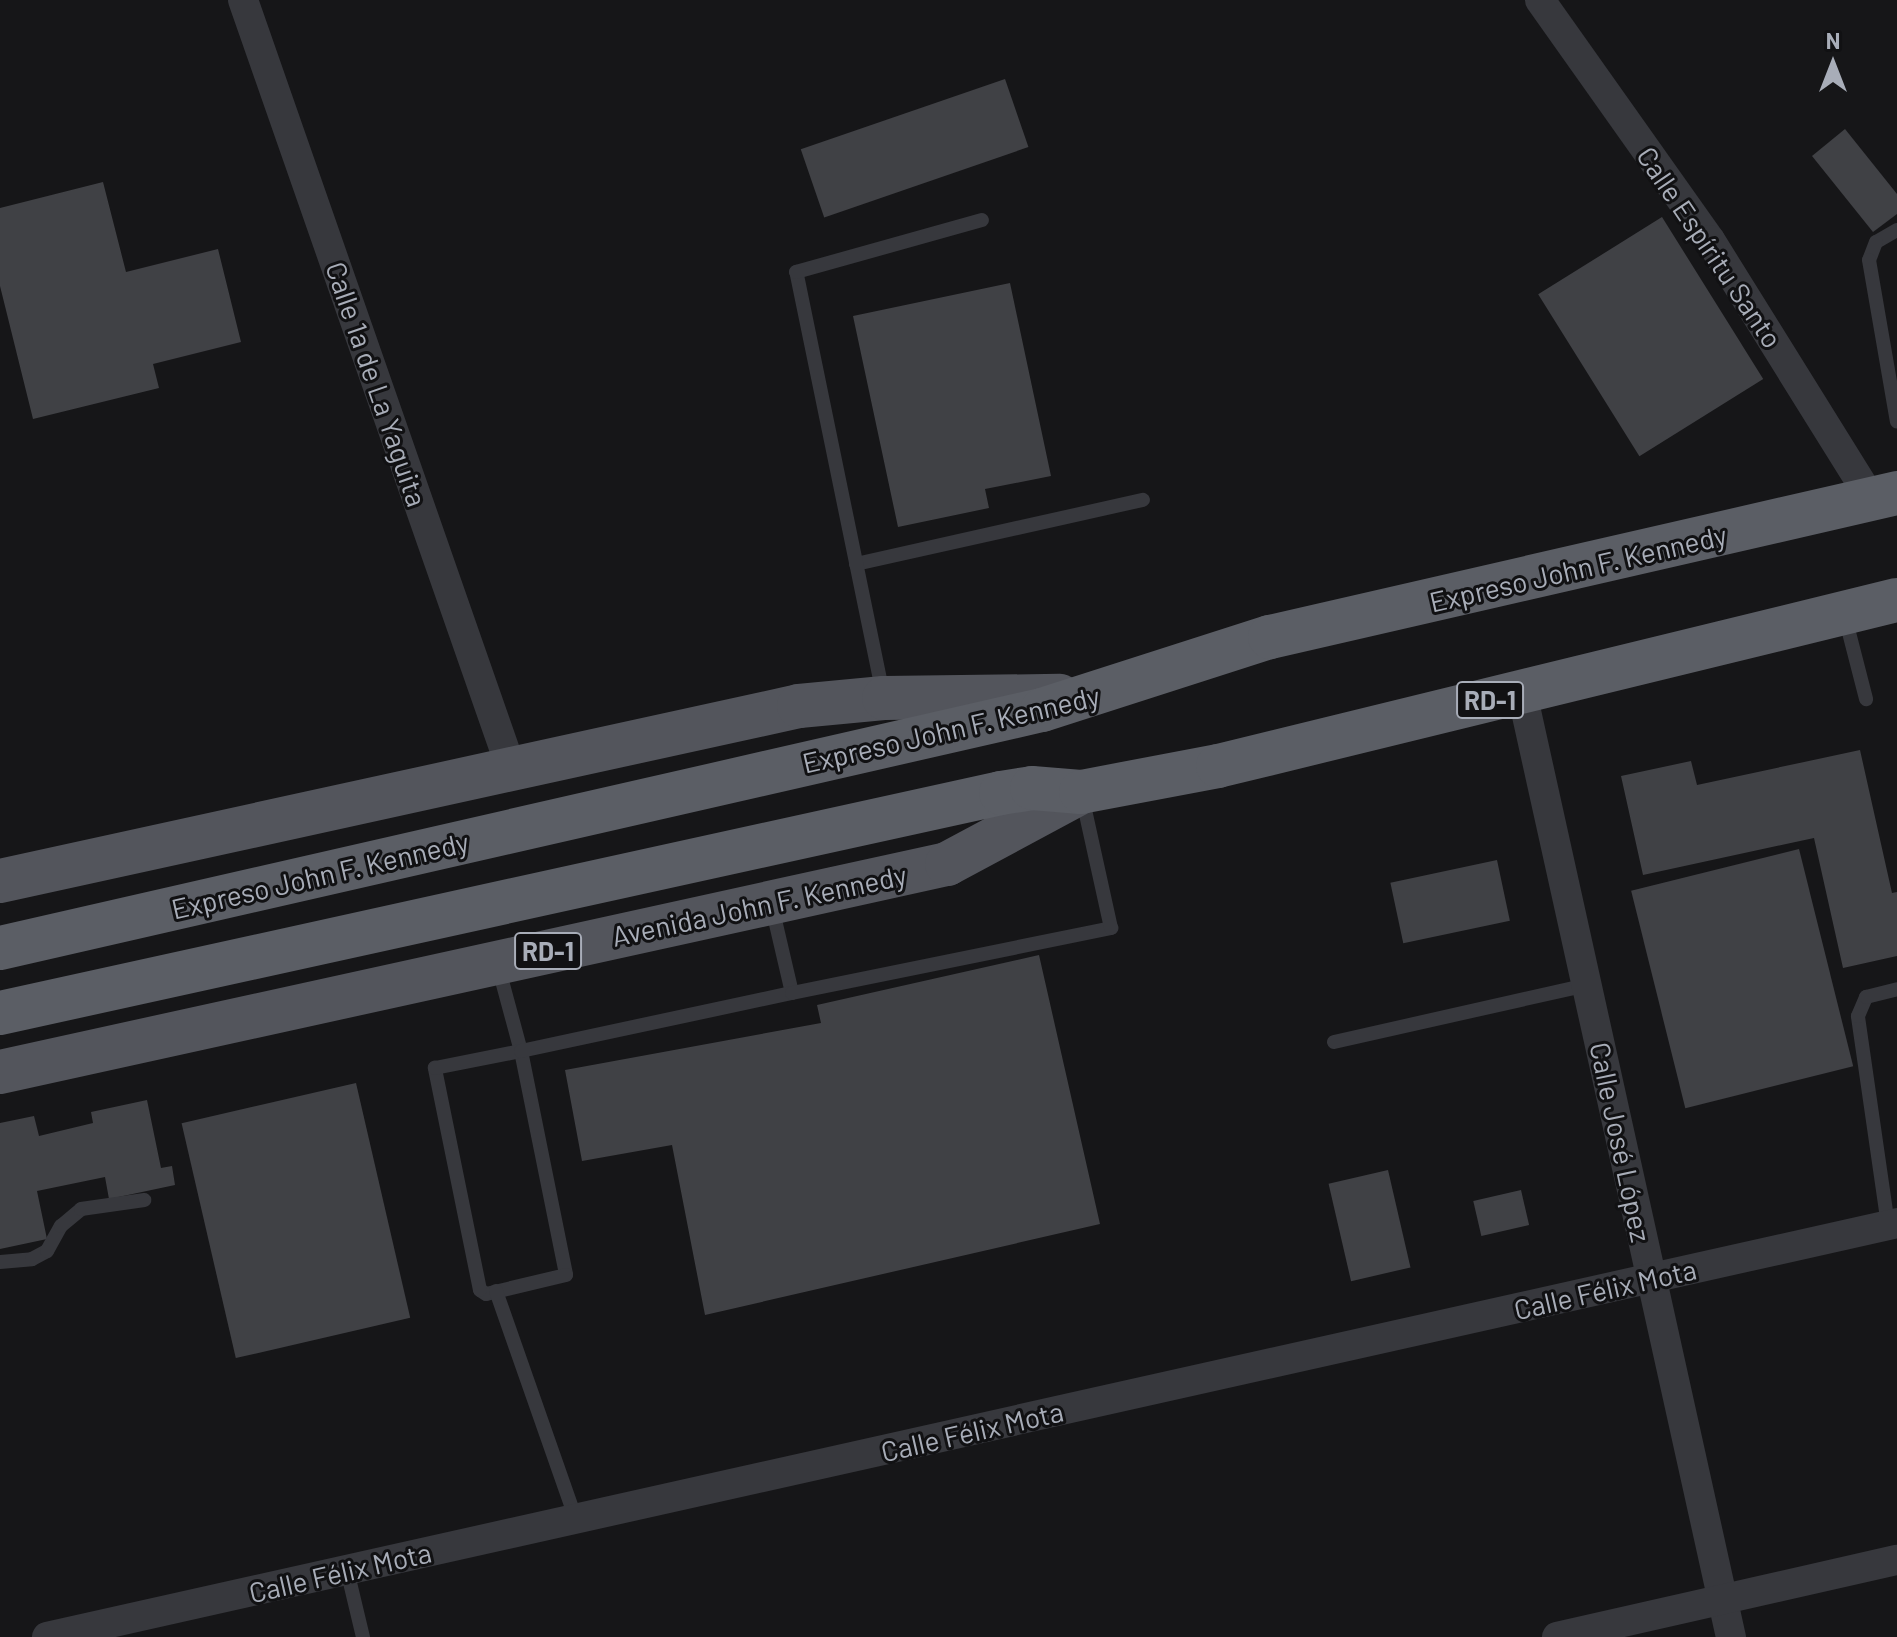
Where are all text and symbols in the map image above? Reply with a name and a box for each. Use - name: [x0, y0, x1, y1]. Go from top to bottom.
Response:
- north arrow: [1793, 24, 1873, 104]
- text: N: [1826, 27, 1840, 53]
- street label: Calle Espíritu Santo: [1630, 140, 1790, 354]
- street label: Calle 1a de La Yaguita: [319, 257, 435, 511]
- street label: Expreso John F. Kennedy: [1426, 517, 1730, 619]
- street label: Expreso John F. Kennedy: [799, 678, 1103, 780]
- road number: RD-1: [1456, 678, 1524, 722]
- street label: Expreso John F. Kennedy: [168, 824, 472, 926]
- street label: Avenida John F. Kennedy: [608, 857, 910, 953]
- road number: RD-1: [514, 929, 582, 973]
- street label: Calle José López: [1583, 1039, 1659, 1245]
- street label: Calle Félix Mota: [1510, 1252, 1700, 1326]
- street label: Calle Félix Mota: [877, 1394, 1067, 1468]
- street label: Calle Félix Mota: [245, 1535, 435, 1609]

